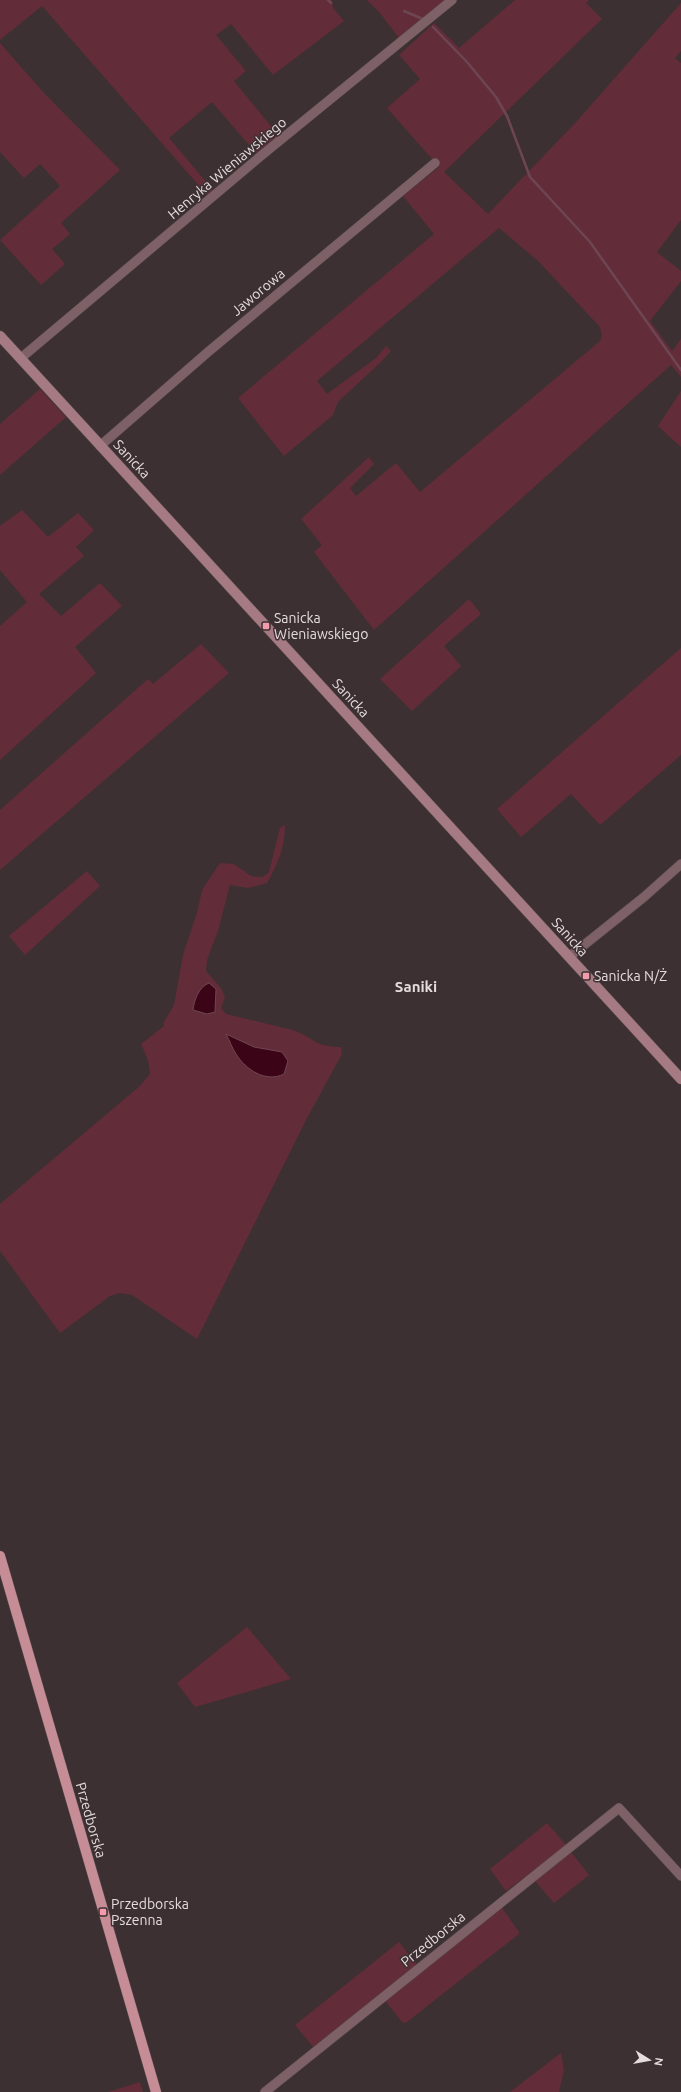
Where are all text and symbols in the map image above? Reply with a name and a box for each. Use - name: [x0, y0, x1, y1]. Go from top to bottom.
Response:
- street label: Henryka Wieniawskiego: [165, 114, 289, 222]
- street label: Jaworowa: [228, 265, 288, 319]
- street label: Sanicka: [110, 436, 154, 482]
- place label: Sanicka Wieniawskiego: [274, 610, 368, 642]
- marker: Sanicka Wieniawskiego: [261, 621, 271, 631]
- street label: Sanicka: [329, 675, 373, 721]
- street label: Sanicka: [548, 914, 592, 960]
- place label: Sanicka N/Ż: [594, 968, 667, 984]
- marker: Sanicka N/Ż: [581, 971, 591, 981]
- district label: Saniki: [395, 978, 437, 995]
- street label: Przedborska: [73, 1780, 109, 1860]
- place label: Przedborska Pszenna: [111, 1896, 189, 1928]
- marker: Przedborska Pszenna: [98, 1907, 108, 1917]
- street label: Przedborska: [398, 1908, 468, 1970]
- north arrow: [629, 2040, 669, 2080]
- text: N: [652, 2057, 665, 2067]

